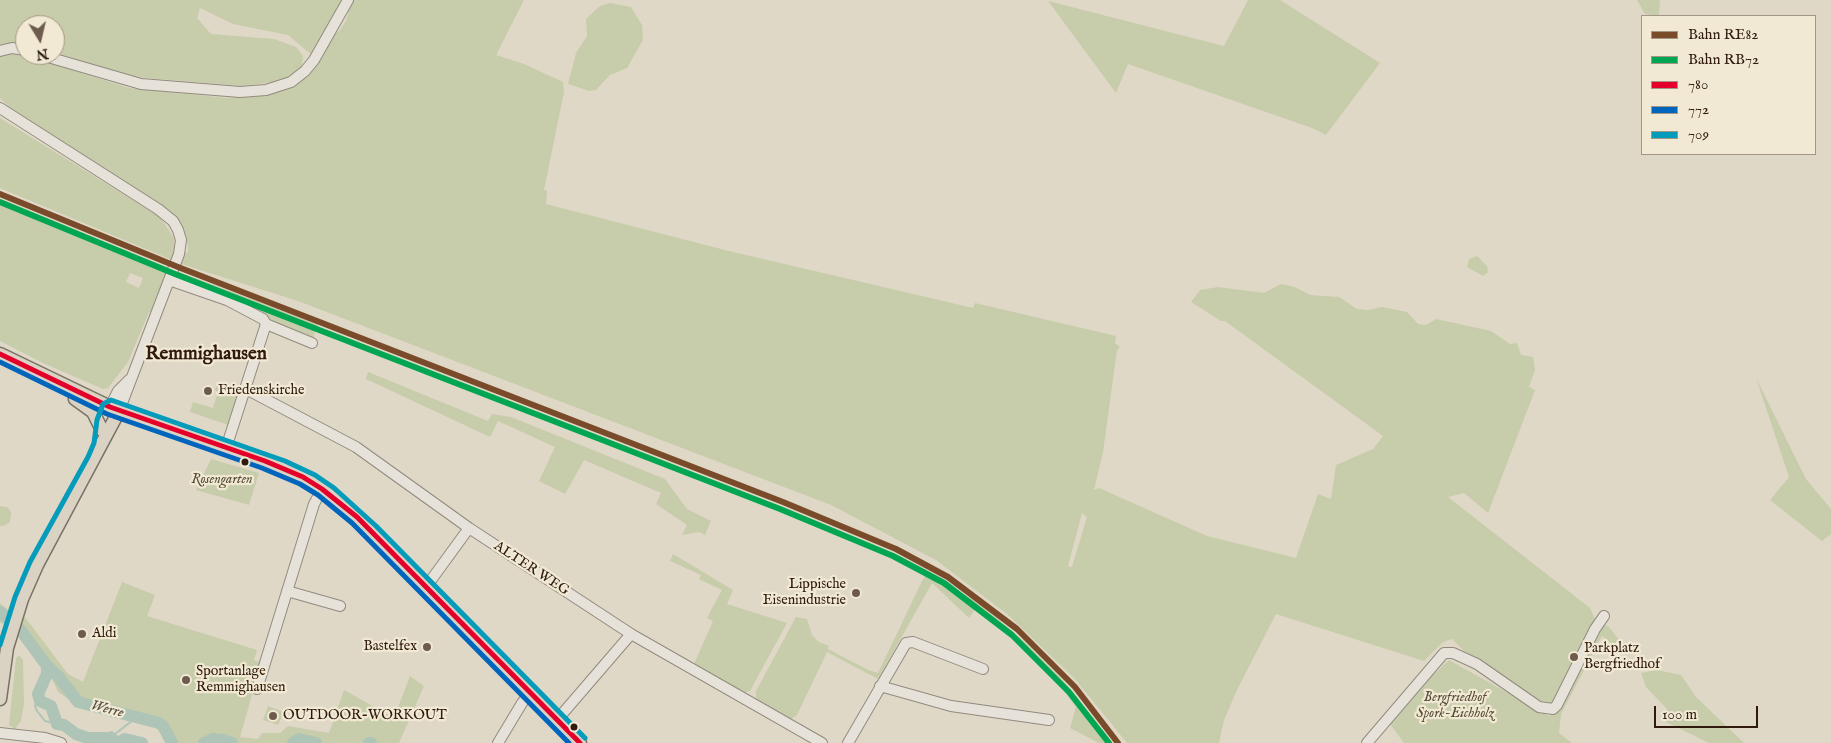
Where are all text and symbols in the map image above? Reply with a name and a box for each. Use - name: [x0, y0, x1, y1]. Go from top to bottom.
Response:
- north arrow: [15, 15, 65, 65]
- legend: [1641, 15, 1816, 155]
- text: Bahn RE82: [1688, 25, 1758, 44]
- text: N: [35, 44, 50, 64]
- text: Bahn RB72: [1688, 50, 1759, 69]
- text: 780: [1688, 75, 1708, 94]
- text: 772: [1688, 100, 1709, 119]
- text: 709: [1688, 125, 1709, 144]
- district label: Remmighausen: [145, 344, 267, 366]
- place label: Friedenskirche: [218, 383, 304, 399]
- marker: Friedenskirche: [202, 385, 214, 397]
- unlabelled marker: [240, 457, 250, 467]
- park label: Rosengarten: [191, 472, 253, 488]
- street label: ALTER WEG: [490, 538, 572, 600]
- place label: Lippische Eisenindustrie: [763, 577, 846, 610]
- marker: Lippische Eisenindustrie: [850, 587, 862, 599]
- place label: Aldi: [92, 626, 116, 642]
- marker: Aldi: [76, 628, 88, 640]
- place label: Bastelfex: [363, 639, 417, 655]
- marker: Bastelfex: [421, 641, 433, 653]
- place label: Parkplatz Bergfriedhof: [1584, 641, 1660, 674]
- marker: Parkplatz Bergfriedhof: [1568, 651, 1580, 663]
- place label: Sportanlage Remmighausen: [196, 664, 286, 696]
- marker: Sportanlage Remmighausen: [180, 674, 192, 686]
- park label: Bergfriedhof Spork-Eichholz: [1416, 690, 1494, 722]
- scale bar: [1656, 696, 1760, 728]
- water label: Werre: [89, 697, 125, 723]
- text: 100 m: [1662, 705, 1697, 724]
- place label: OUTDOOR-WORKOUT: [283, 708, 447, 724]
- marker: OUTDOOR-WORKOUT: [267, 710, 279, 722]
- unlabelled marker: [569, 722, 579, 732]

